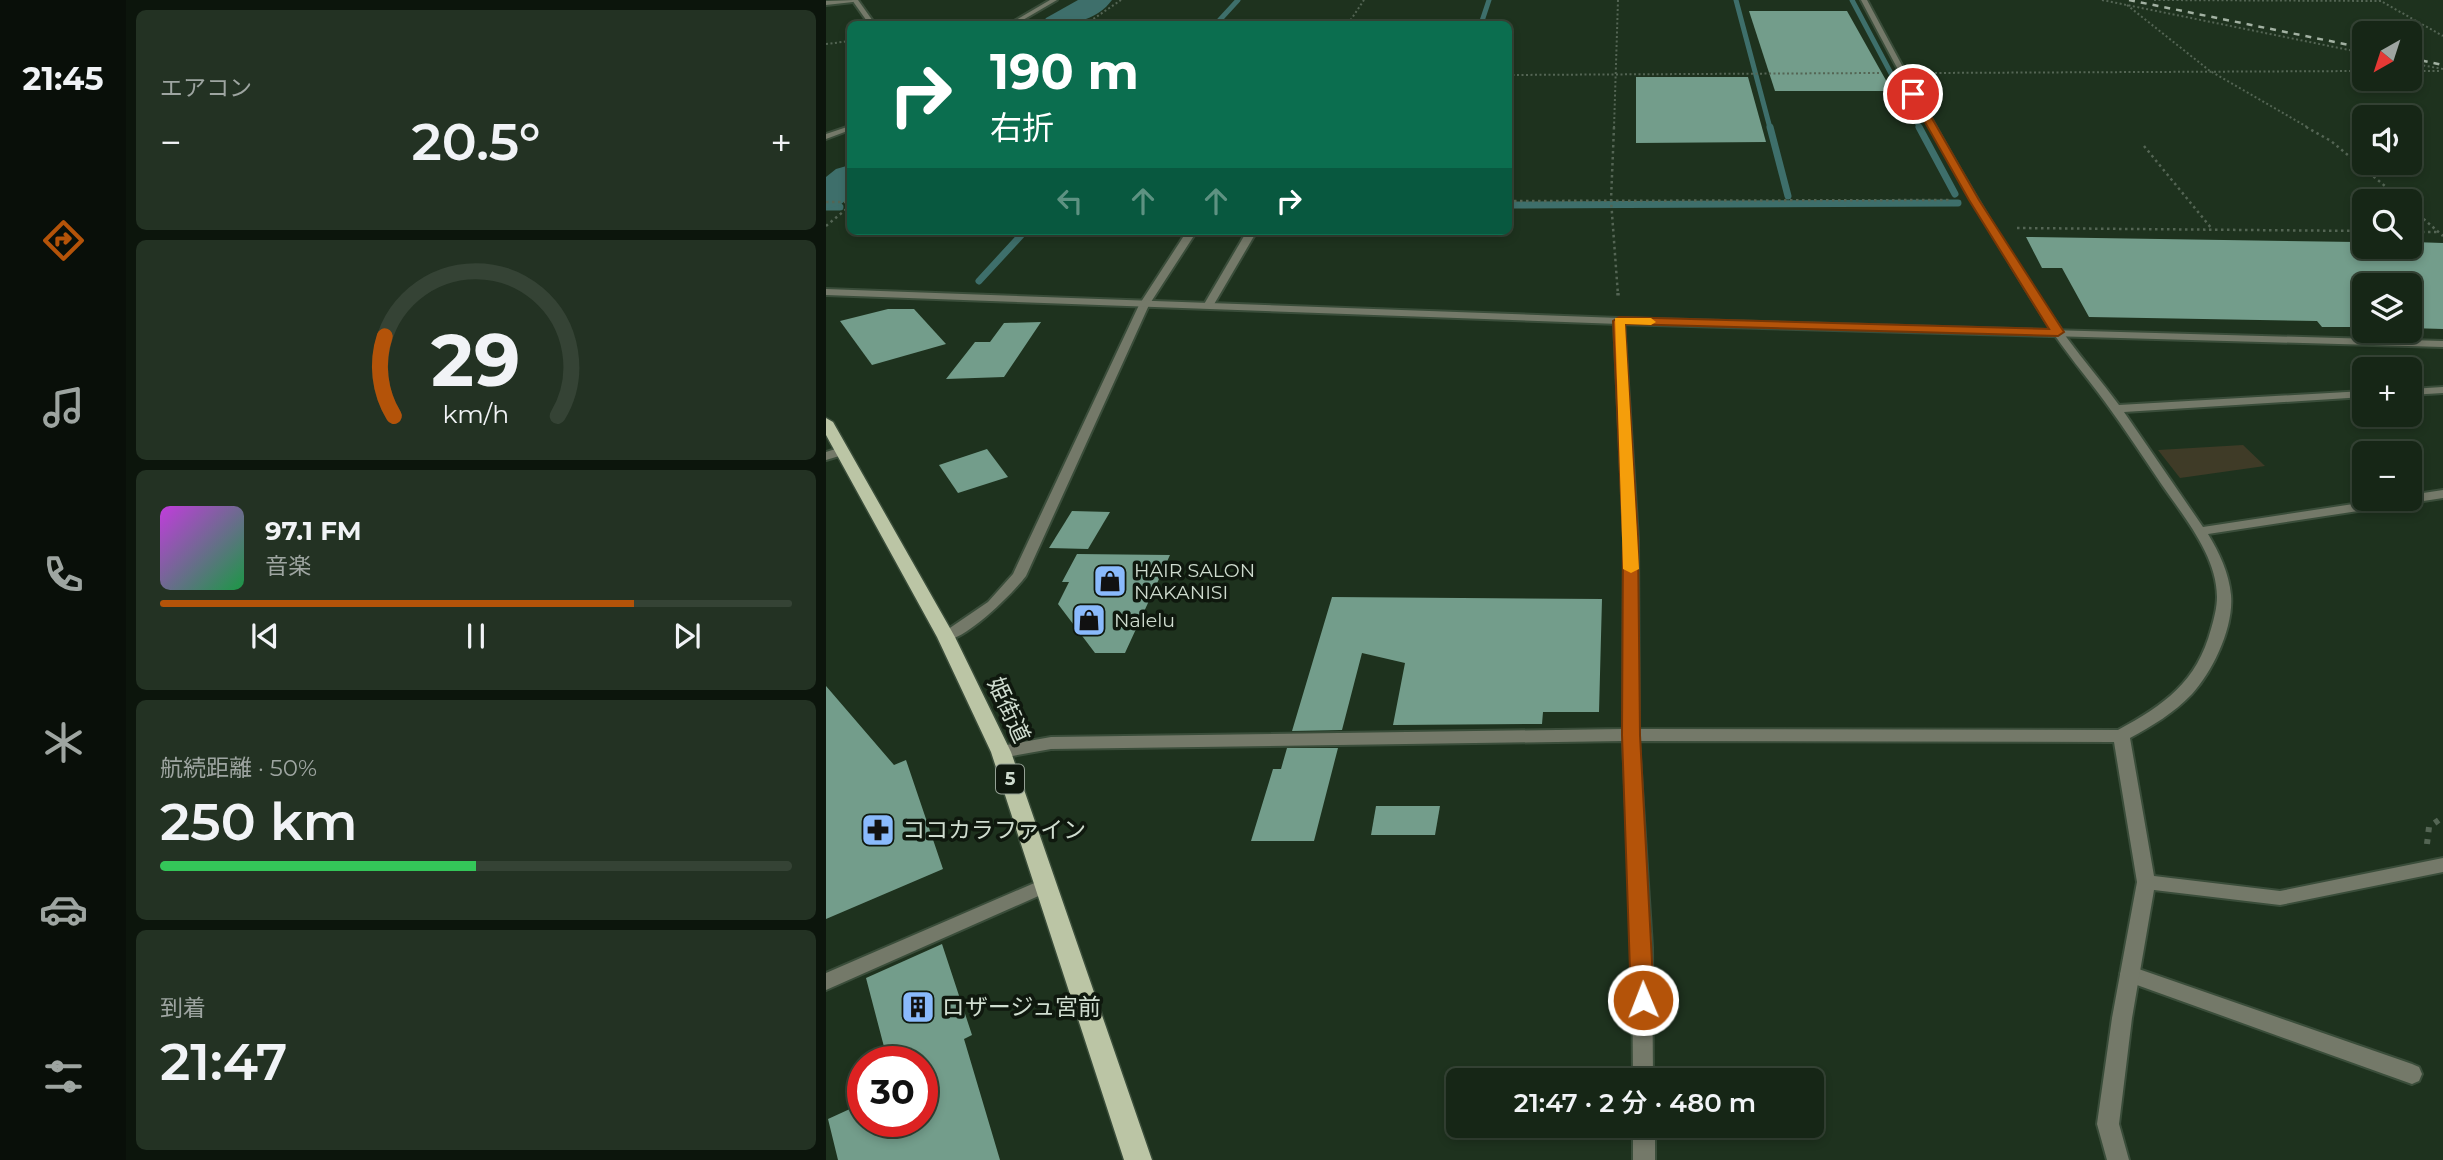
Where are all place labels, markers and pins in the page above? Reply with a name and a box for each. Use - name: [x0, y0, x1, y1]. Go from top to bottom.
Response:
- pin: [1883, 64, 1943, 124]
- place label: HAIR SALON NAKANISI: [1134, 559, 1255, 604]
- shop icon: HAIR SALON NAKANISI: [1091, 562, 1129, 600]
- shop icon: Nalelu: [1070, 601, 1108, 639]
- place label: Nalelu: [1114, 609, 1175, 632]
- pharmacy icon: ココカラファイン: [859, 811, 897, 849]
- place label: ココカラファイン: [902, 816, 1086, 844]
- building icon: ロザージュ宮前: [899, 988, 937, 1026]
- place label: ロザージュ宮前: [942, 993, 1101, 1021]

